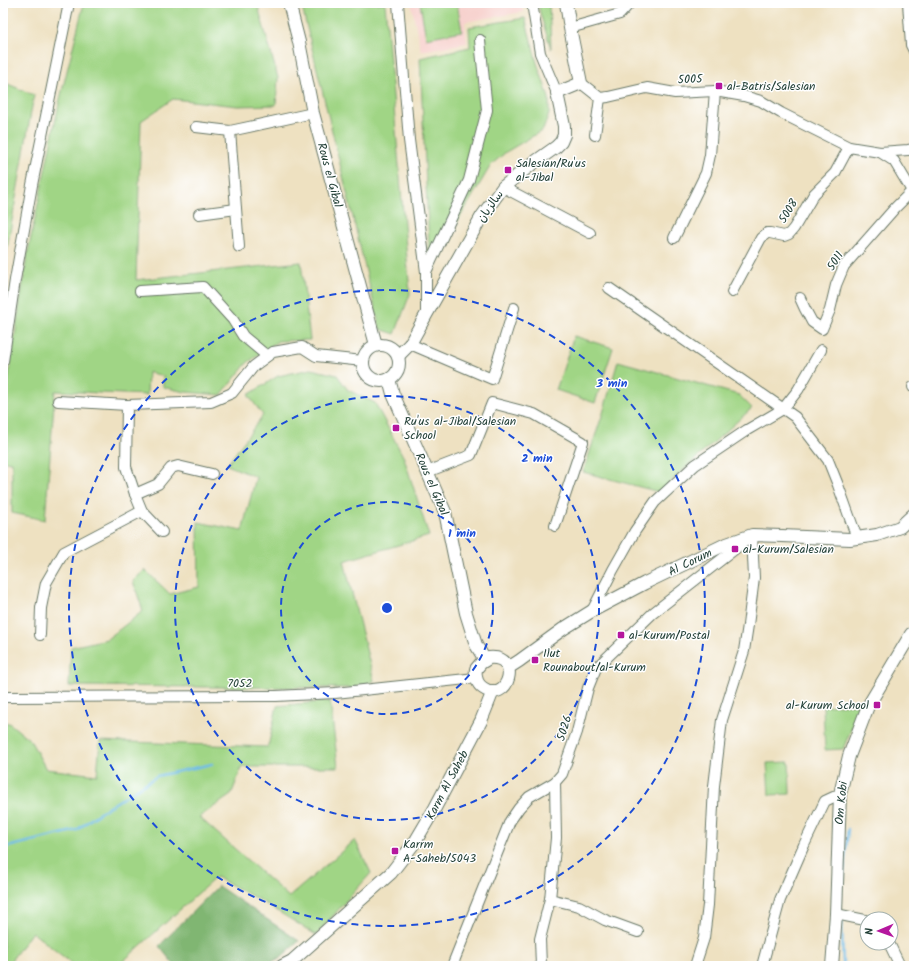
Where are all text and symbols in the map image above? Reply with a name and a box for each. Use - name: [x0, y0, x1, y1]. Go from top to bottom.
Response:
- street label: 5005: [677, 70, 704, 89]
- place label: al-Batris/Salesian: [727, 77, 816, 96]
- marker: al-Batris/Salesian: [714, 81, 724, 91]
- street label: Rous el Gibal: [312, 141, 347, 210]
- place label: Salesian/Ru'us al-Jibal: [516, 154, 586, 187]
- marker: Salesian/Ru'us al-Jibal: [503, 165, 513, 175]
- street label: سالزيان: [472, 186, 509, 227]
- street label: 5008: [774, 195, 804, 227]
- street label: 5011: [822, 248, 849, 275]
- text: 3 min: [596, 374, 628, 393]
- place label: Ru'us al-Jibal/Salesian School: [404, 412, 516, 445]
- marker: Ru'us al-Jibal/Salesian School: [391, 423, 401, 433]
- text: 2 min: [521, 449, 553, 468]
- street label: Rous el Gibal: [410, 450, 453, 518]
- text: 1 min: [448, 524, 476, 543]
- place label: al-Kurum/Salesian: [743, 540, 834, 559]
- street label: Al Corum: [665, 543, 716, 581]
- marker: al-Kurum/Salesian: [730, 544, 740, 554]
- centre of rings: [380, 601, 394, 615]
- place label: al-Kurum/Postal: [629, 626, 710, 645]
- marker: al-Kurum/Postal: [616, 630, 626, 640]
- place label: Ilut Rounabout/al-Kurum: [543, 644, 646, 677]
- marker: Ilut Rounabout/al-Kurum: [530, 655, 540, 665]
- street label: 7052: [228, 674, 252, 693]
- place label: al-Kurum School: [786, 696, 869, 715]
- marker: al-Kurum School: [872, 700, 882, 710]
- street label: 5026: [552, 713, 577, 743]
- street label: Karm Al Saheb: [421, 747, 474, 823]
- street label: Om Kobi: [830, 779, 853, 826]
- place label: Karrm A-Saheb/5043: [403, 835, 476, 868]
- marker: Karrm A-Saheb/5043: [390, 846, 400, 856]
- north arrow: [859, 911, 899, 951]
- text: N: [861, 927, 879, 935]

